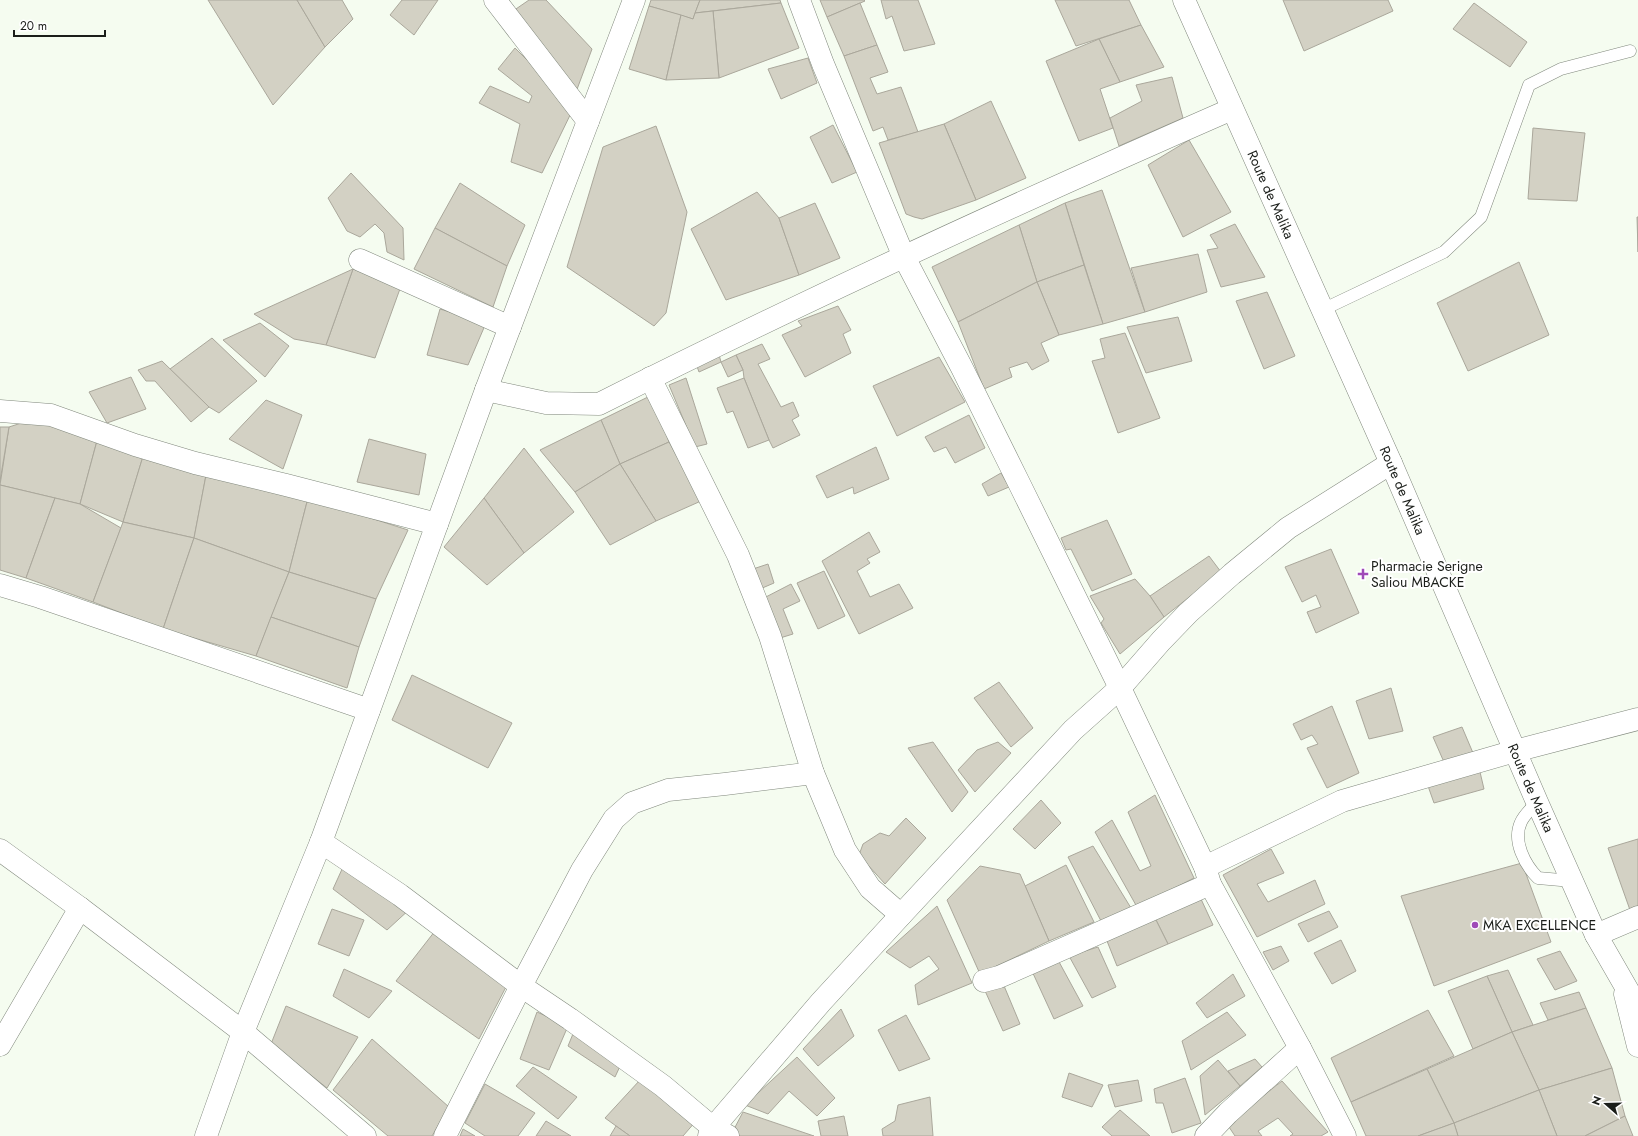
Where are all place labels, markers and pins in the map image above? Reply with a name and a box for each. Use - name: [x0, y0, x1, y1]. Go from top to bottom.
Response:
- place label: Pharmacie Serigne Saliou MBACKE: [1371, 556, 1483, 592]
- marker: Pharmacie Serigne Saliou MBACKE: [1358, 569, 1368, 579]
- place label: MKA EXCELLENCE: [1483, 915, 1596, 935]
- marker: MKA EXCELLENCE: [1470, 920, 1480, 930]

